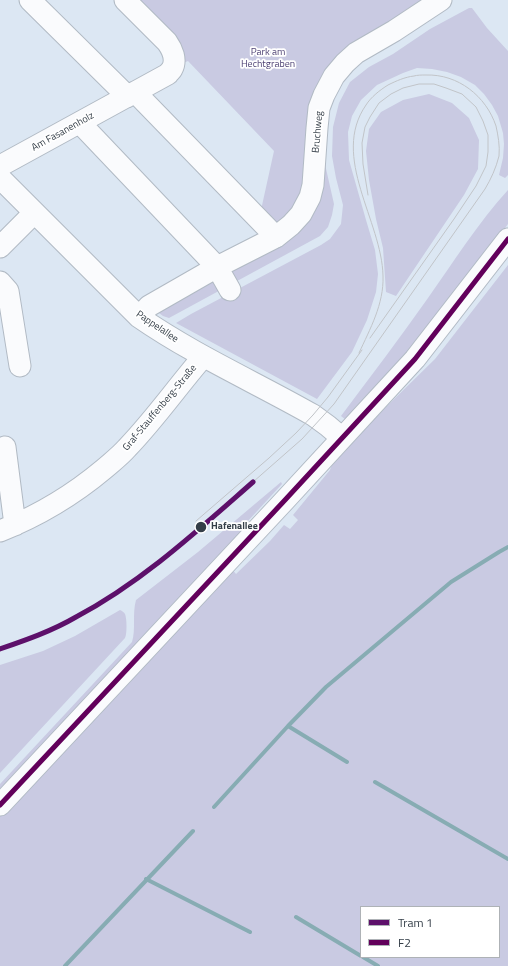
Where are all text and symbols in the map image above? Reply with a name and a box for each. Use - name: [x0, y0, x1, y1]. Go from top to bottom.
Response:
- park label: Park am Hechtgraben: [241, 47, 295, 70]
- street label: Am Fasanenholz: [30, 110, 96, 154]
- street label: Bruchweg: [310, 110, 326, 154]
- street label: Pappelallee: [134, 308, 180, 346]
- street label: Graf-Stauffenberg-Straße: [120, 363, 200, 453]
- marker: Hafenallee: [194, 520, 208, 534]
- place label: Hafenallee: [211, 521, 258, 533]
- legend: [360, 906, 500, 958]
- text: Tram 1: [398, 913, 433, 932]
- text: F2: [398, 933, 411, 952]

